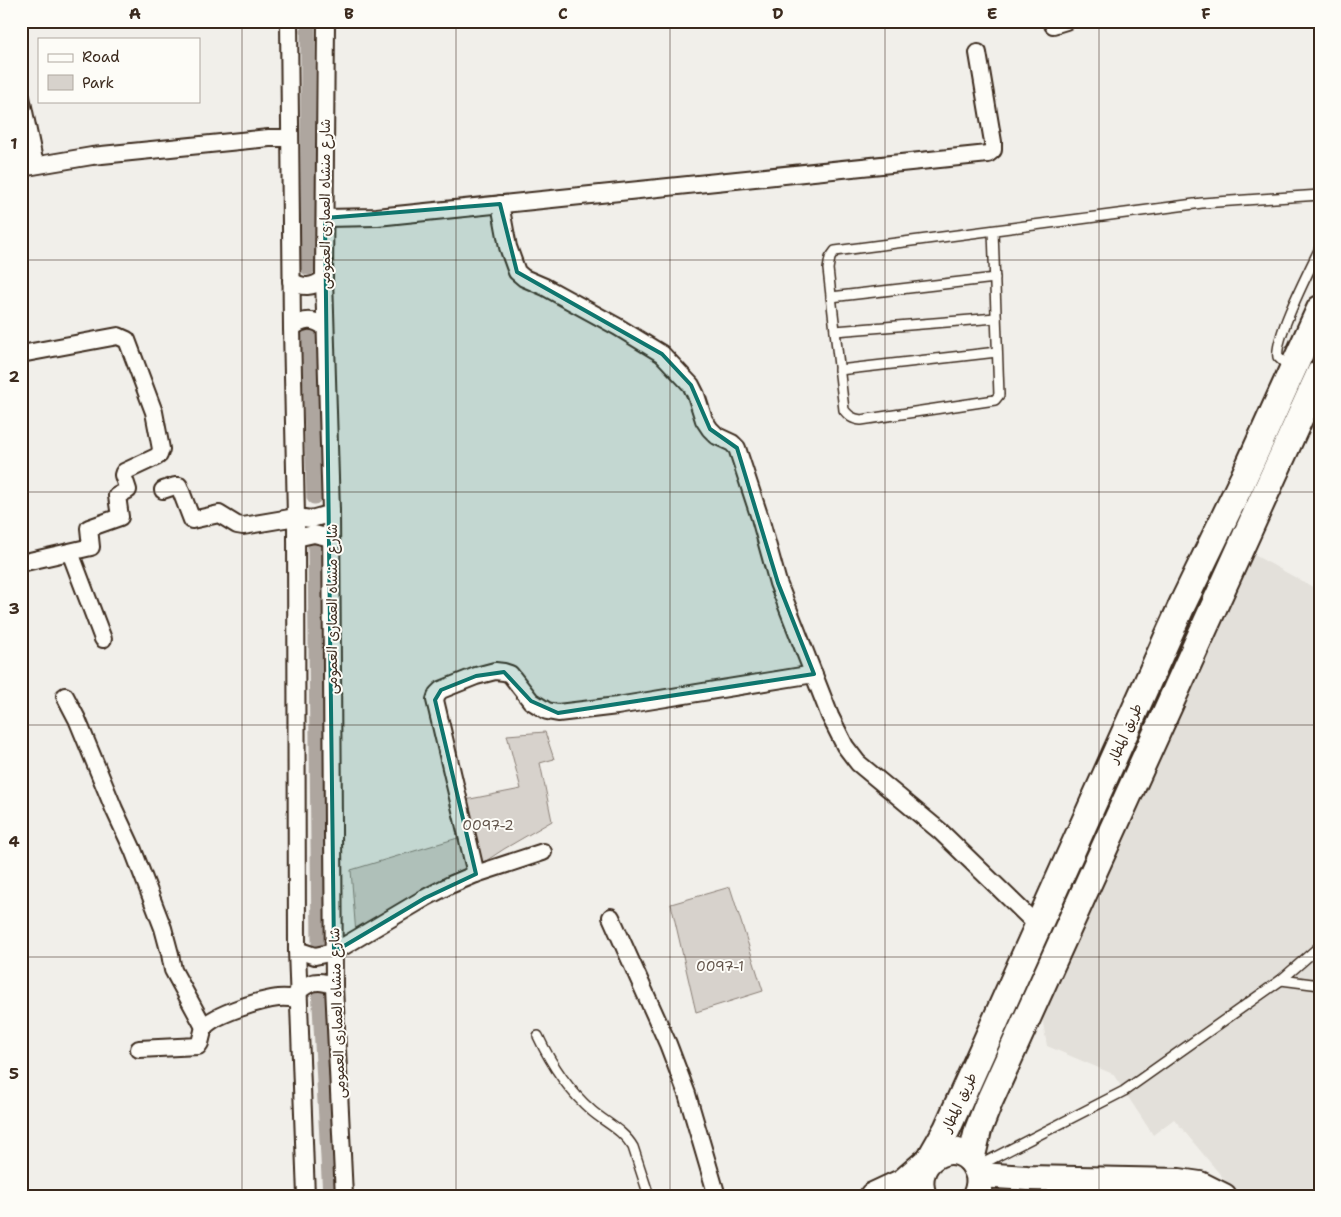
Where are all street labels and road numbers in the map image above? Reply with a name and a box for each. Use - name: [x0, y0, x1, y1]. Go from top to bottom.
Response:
- street label: شارع منشاه العمارى العمومى: [316, 119, 335, 289]
- street label: شارع منشاه العمارى العمومى: [323, 524, 342, 694]
- street label: طريق المطار: [1103, 700, 1146, 767]
- street label: شارع منشاه العمارى العمومى: [325, 927, 350, 1099]
- street label: طريق المطار: [937, 1069, 981, 1135]

